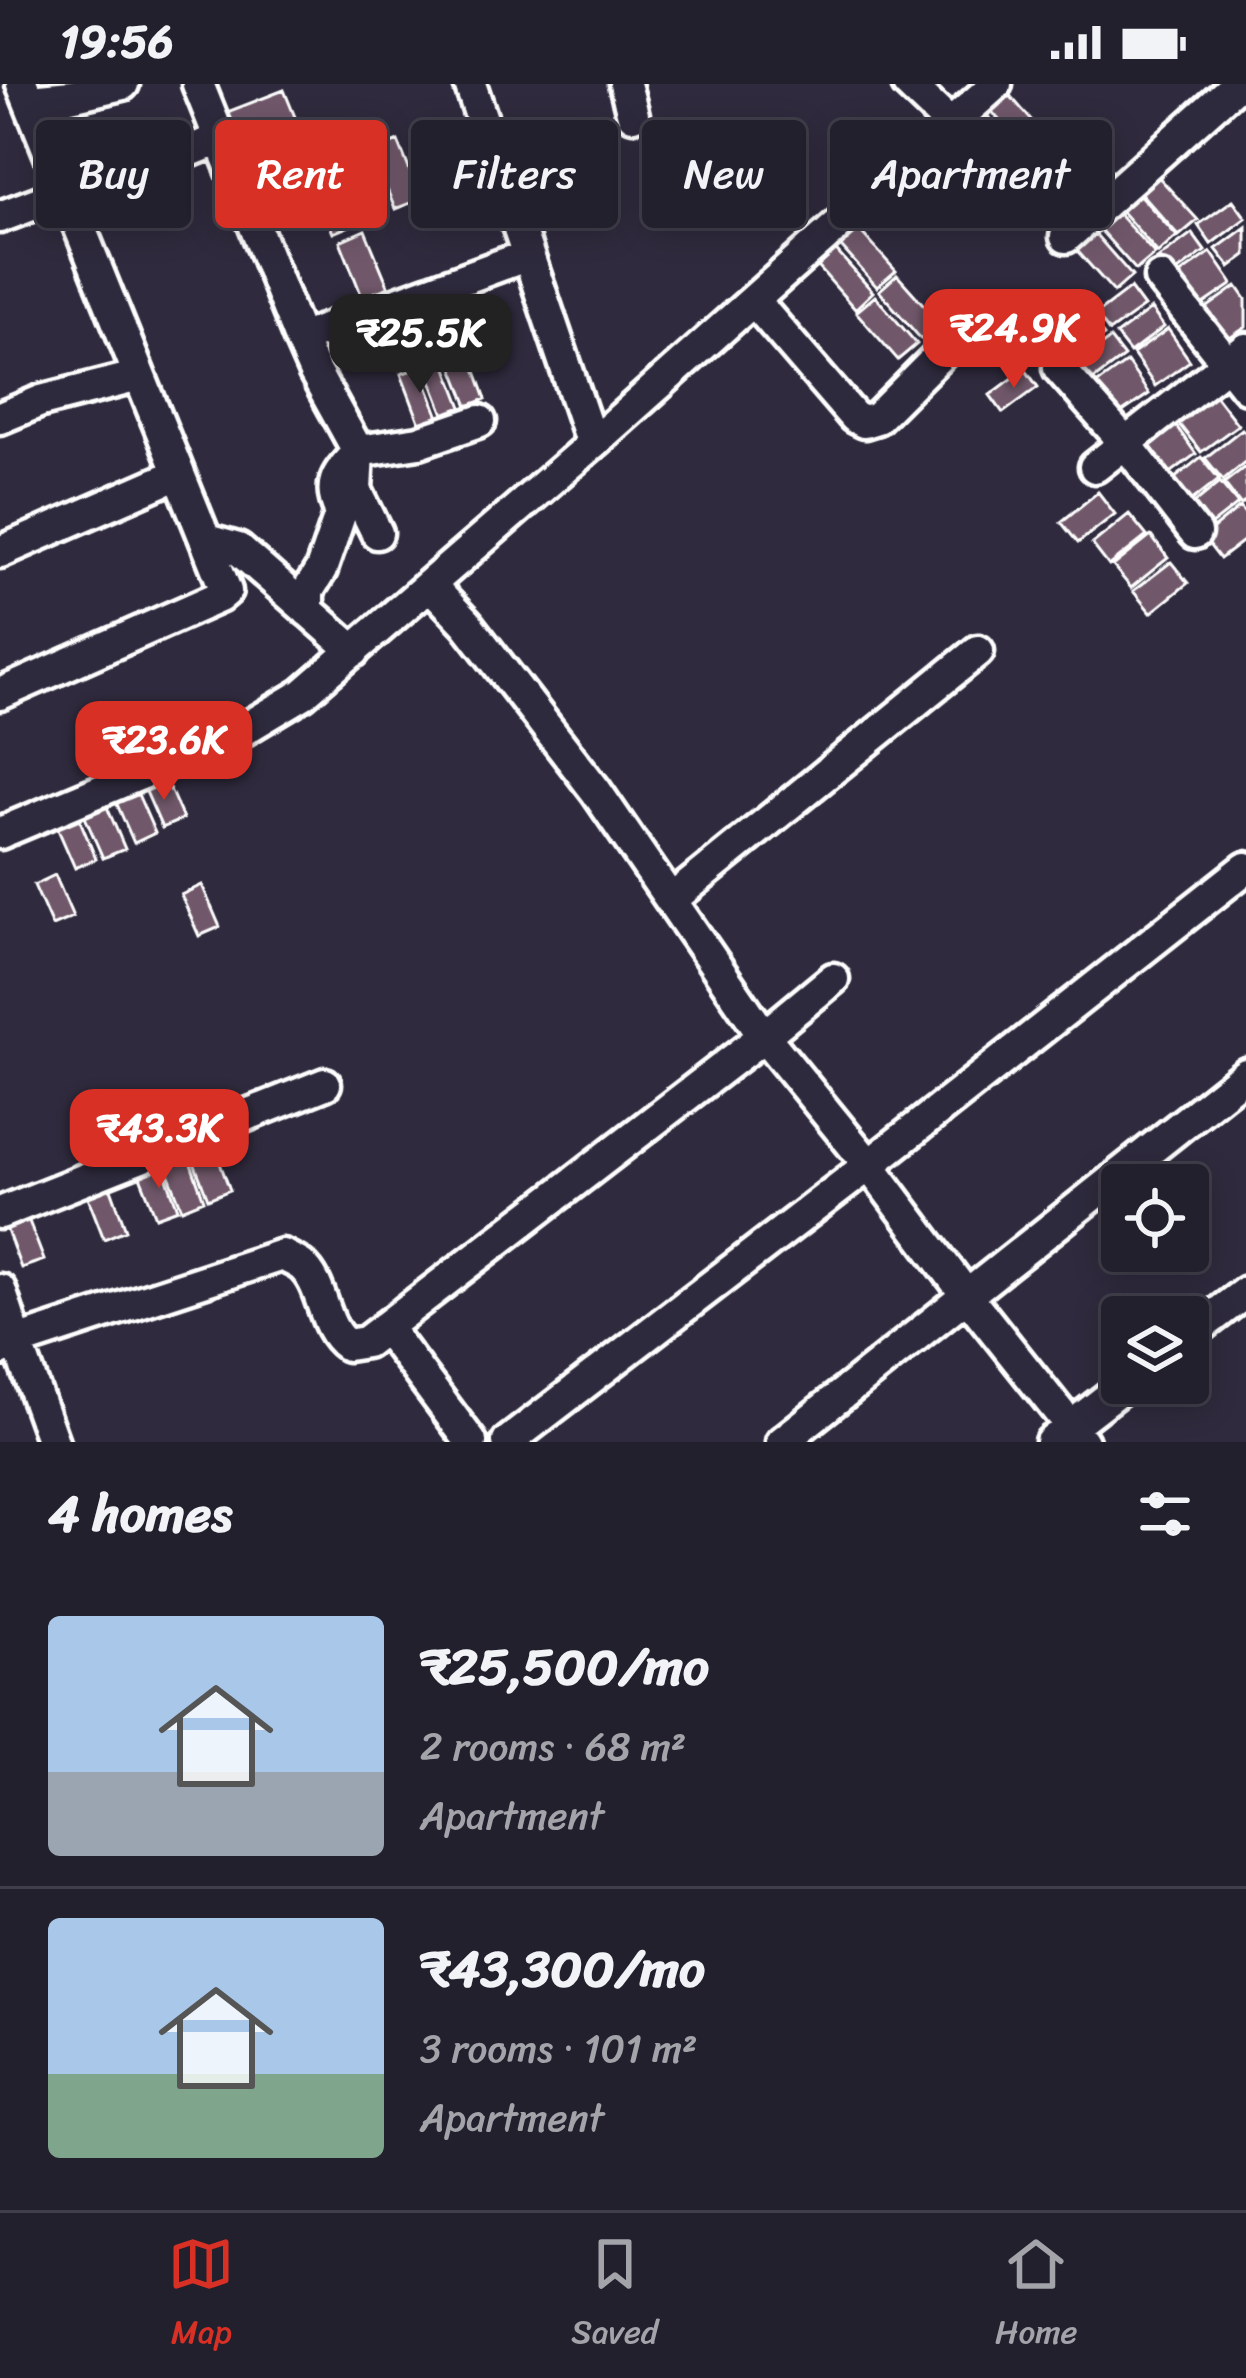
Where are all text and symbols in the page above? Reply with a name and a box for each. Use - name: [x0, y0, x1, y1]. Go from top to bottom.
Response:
- text: 19:56: [60, 2, 174, 82]
- chip: Buy: [36, 120, 191, 228]
- chip: Rent: [215, 120, 387, 228]
- chip: Filters: [411, 120, 618, 228]
- chip: New: [642, 120, 806, 228]
- chip: Apartment: [830, 120, 1112, 228]
- pin: ₹24.9K: [916, 289, 1112, 391]
- text: ₹24.9K: [950, 293, 1078, 362]
- pin: ₹25.5K: [322, 294, 518, 396]
- text: ₹25.5K: [356, 298, 484, 367]
- pin: ₹23.6K: [66, 701, 262, 803]
- text: ₹23.6K: [102, 705, 226, 774]
- pin: ₹43.3K: [61, 1089, 257, 1191]
- text: ₹43.3K: [97, 1093, 221, 1162]
- map controls: [1101, 1164, 1209, 1404]
- button: locate: [1101, 1164, 1209, 1272]
- button: layers: [1101, 1296, 1209, 1404]
- text: 4 homes: [48, 1469, 232, 1559]
- icon: filters: [1132, 1481, 1198, 1547]
- text: ₹25,500/mo: [420, 1622, 709, 1712]
- icon: home: [144, 1664, 288, 1808]
- text: 2 rooms · 68 m²: [420, 1712, 686, 1781]
- text: Apartment: [420, 1781, 604, 1850]
- text: ₹43,300/mo: [420, 1924, 705, 2014]
- icon: home: [144, 1966, 288, 2110]
- text: 3 rooms · 101 m²: [420, 2014, 697, 2083]
- text: Apartment: [420, 2083, 604, 2152]
- tab: Map: [168, 2231, 234, 2361]
- tab: Saved: [571, 2231, 658, 2361]
- tab: Home: [995, 2231, 1078, 2361]

